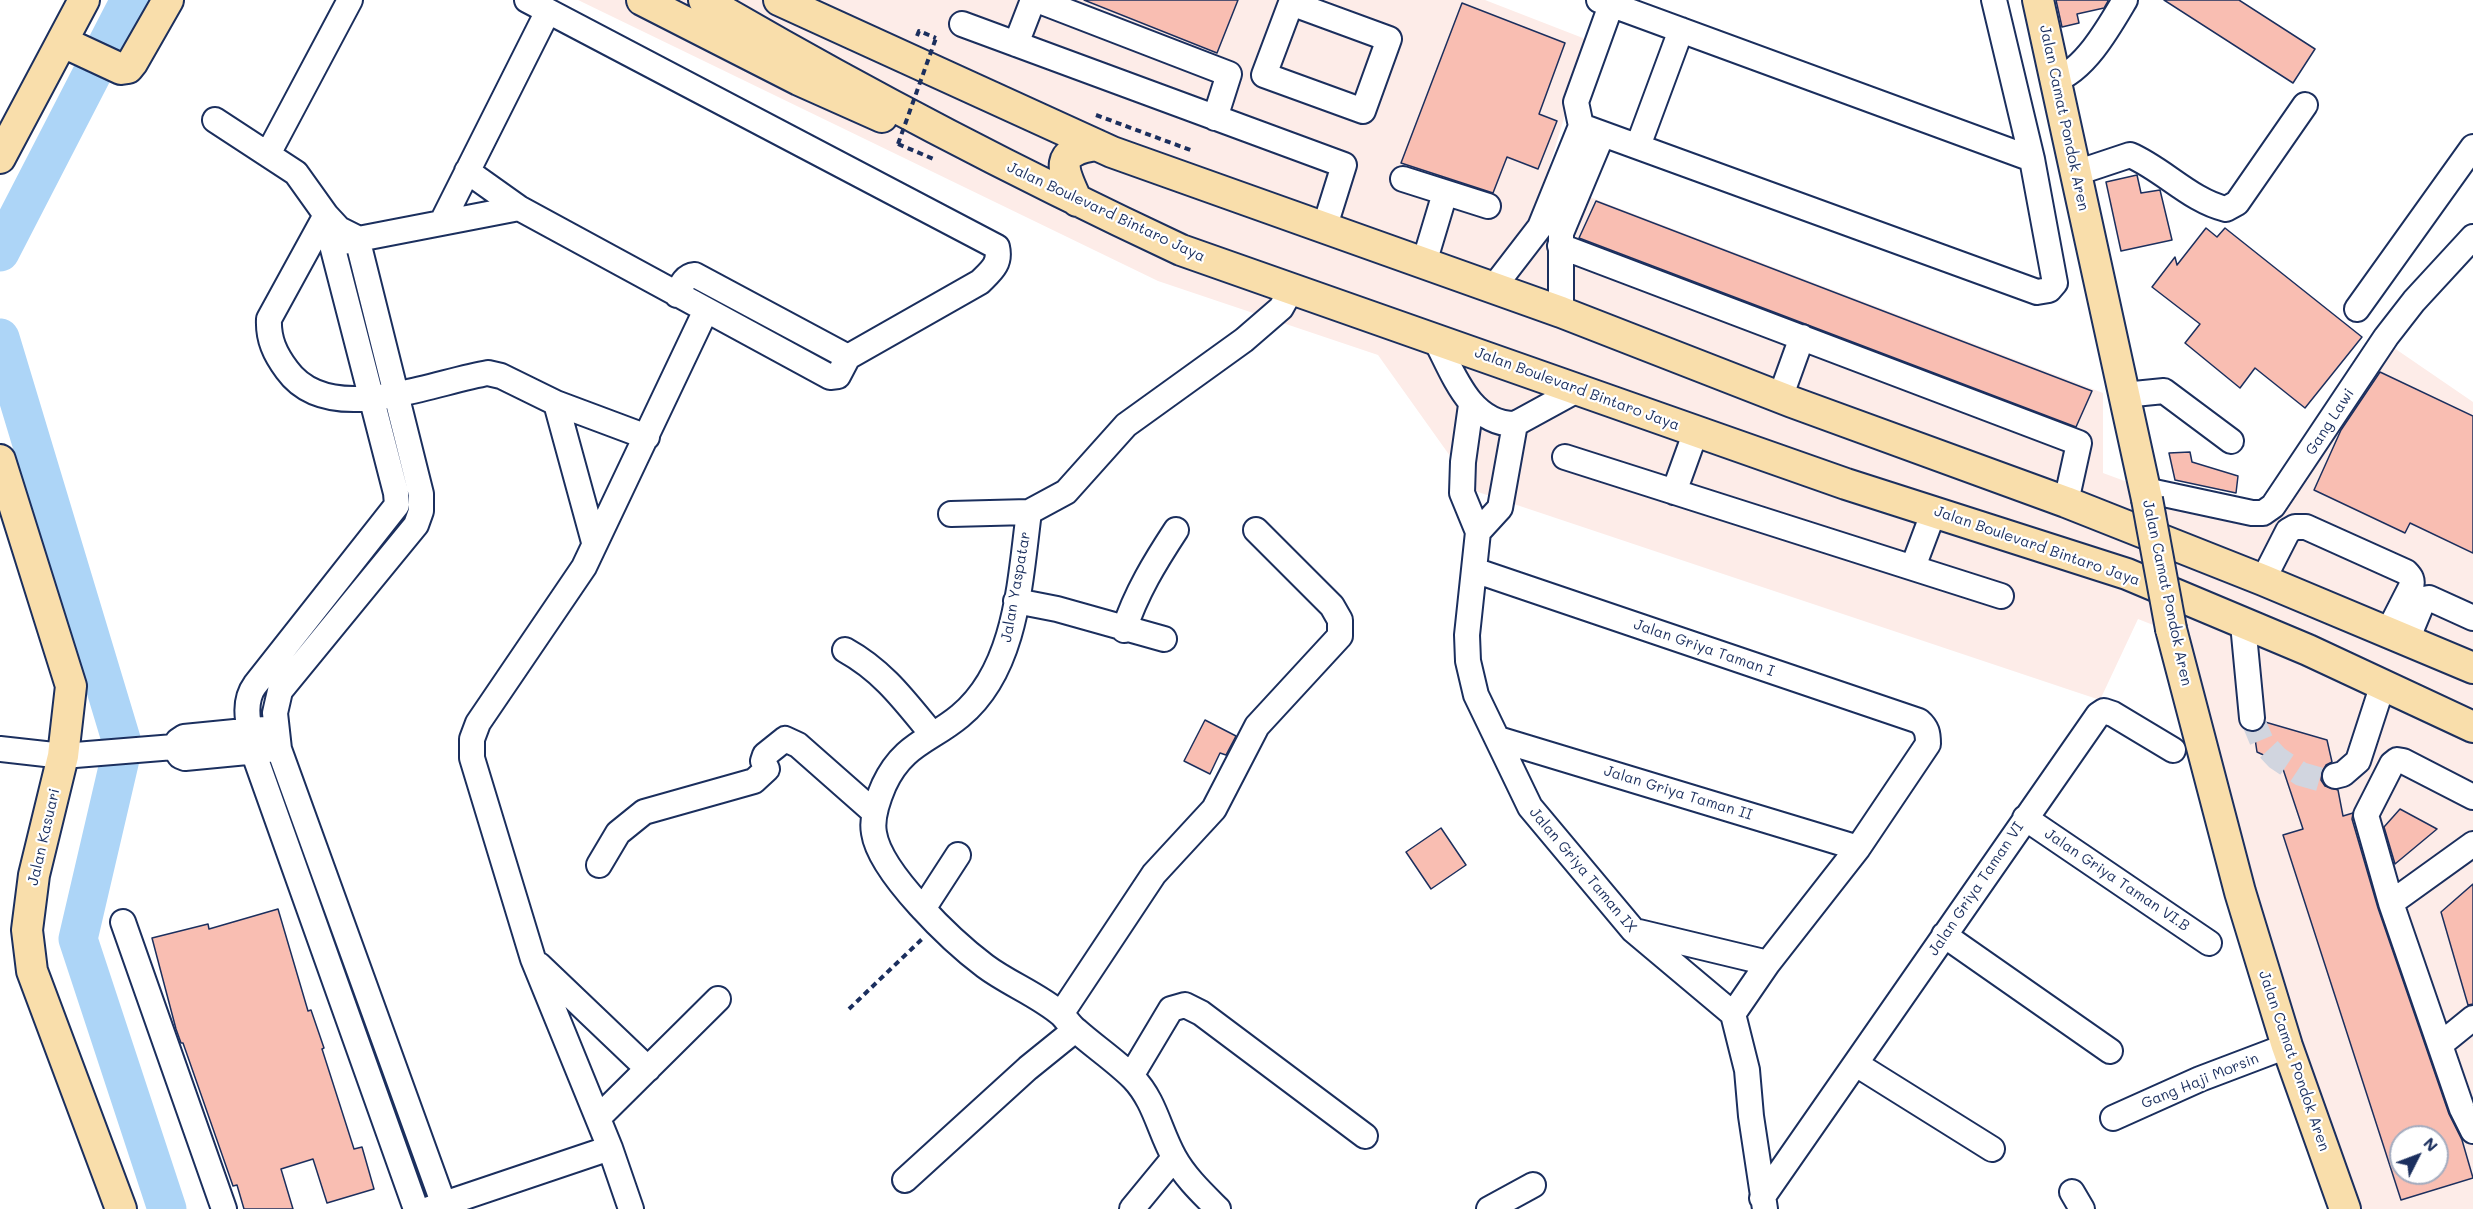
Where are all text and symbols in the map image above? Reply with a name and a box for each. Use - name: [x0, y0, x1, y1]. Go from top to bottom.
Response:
- street label: Jalan Camat Pondok Aren: [2035, 23, 2093, 213]
- street label: Jalan Boulevard Bintaro Jaya: [1004, 158, 1208, 266]
- street label: Jalan Boulevard Bintaro Jaya: [1472, 344, 1682, 434]
- street label: Gang Lawi: [2302, 385, 2358, 459]
- street label: Jalan Camat Pondok Aren: [2138, 498, 2196, 688]
- street label: Jalan Boulevard Bintaro Jaya: [1932, 502, 2142, 590]
- street label: Jalan Yaspatar: [997, 530, 1035, 644]
- street label: Jalan Griya Taman I: [1631, 615, 1777, 681]
- street label: Jalan Griya Taman II: [1602, 762, 1754, 824]
- street label: Jalan Kasuari: [24, 787, 64, 887]
- street label: Jalan Griya Taman IX: [1525, 804, 1641, 936]
- street label: Jalan Griya Taman VI: [1925, 819, 2027, 959]
- street label: Jalan Griya Taman VI.B: [2041, 825, 2193, 935]
- street label: Jalan Camat Pondok Aren: [2255, 968, 2333, 1154]
- street label: Gang Haji Morsin: [2139, 1049, 2261, 1113]
- north arrow: [2389, 1125, 2449, 1185]
- text: N: [2419, 1132, 2443, 1156]

